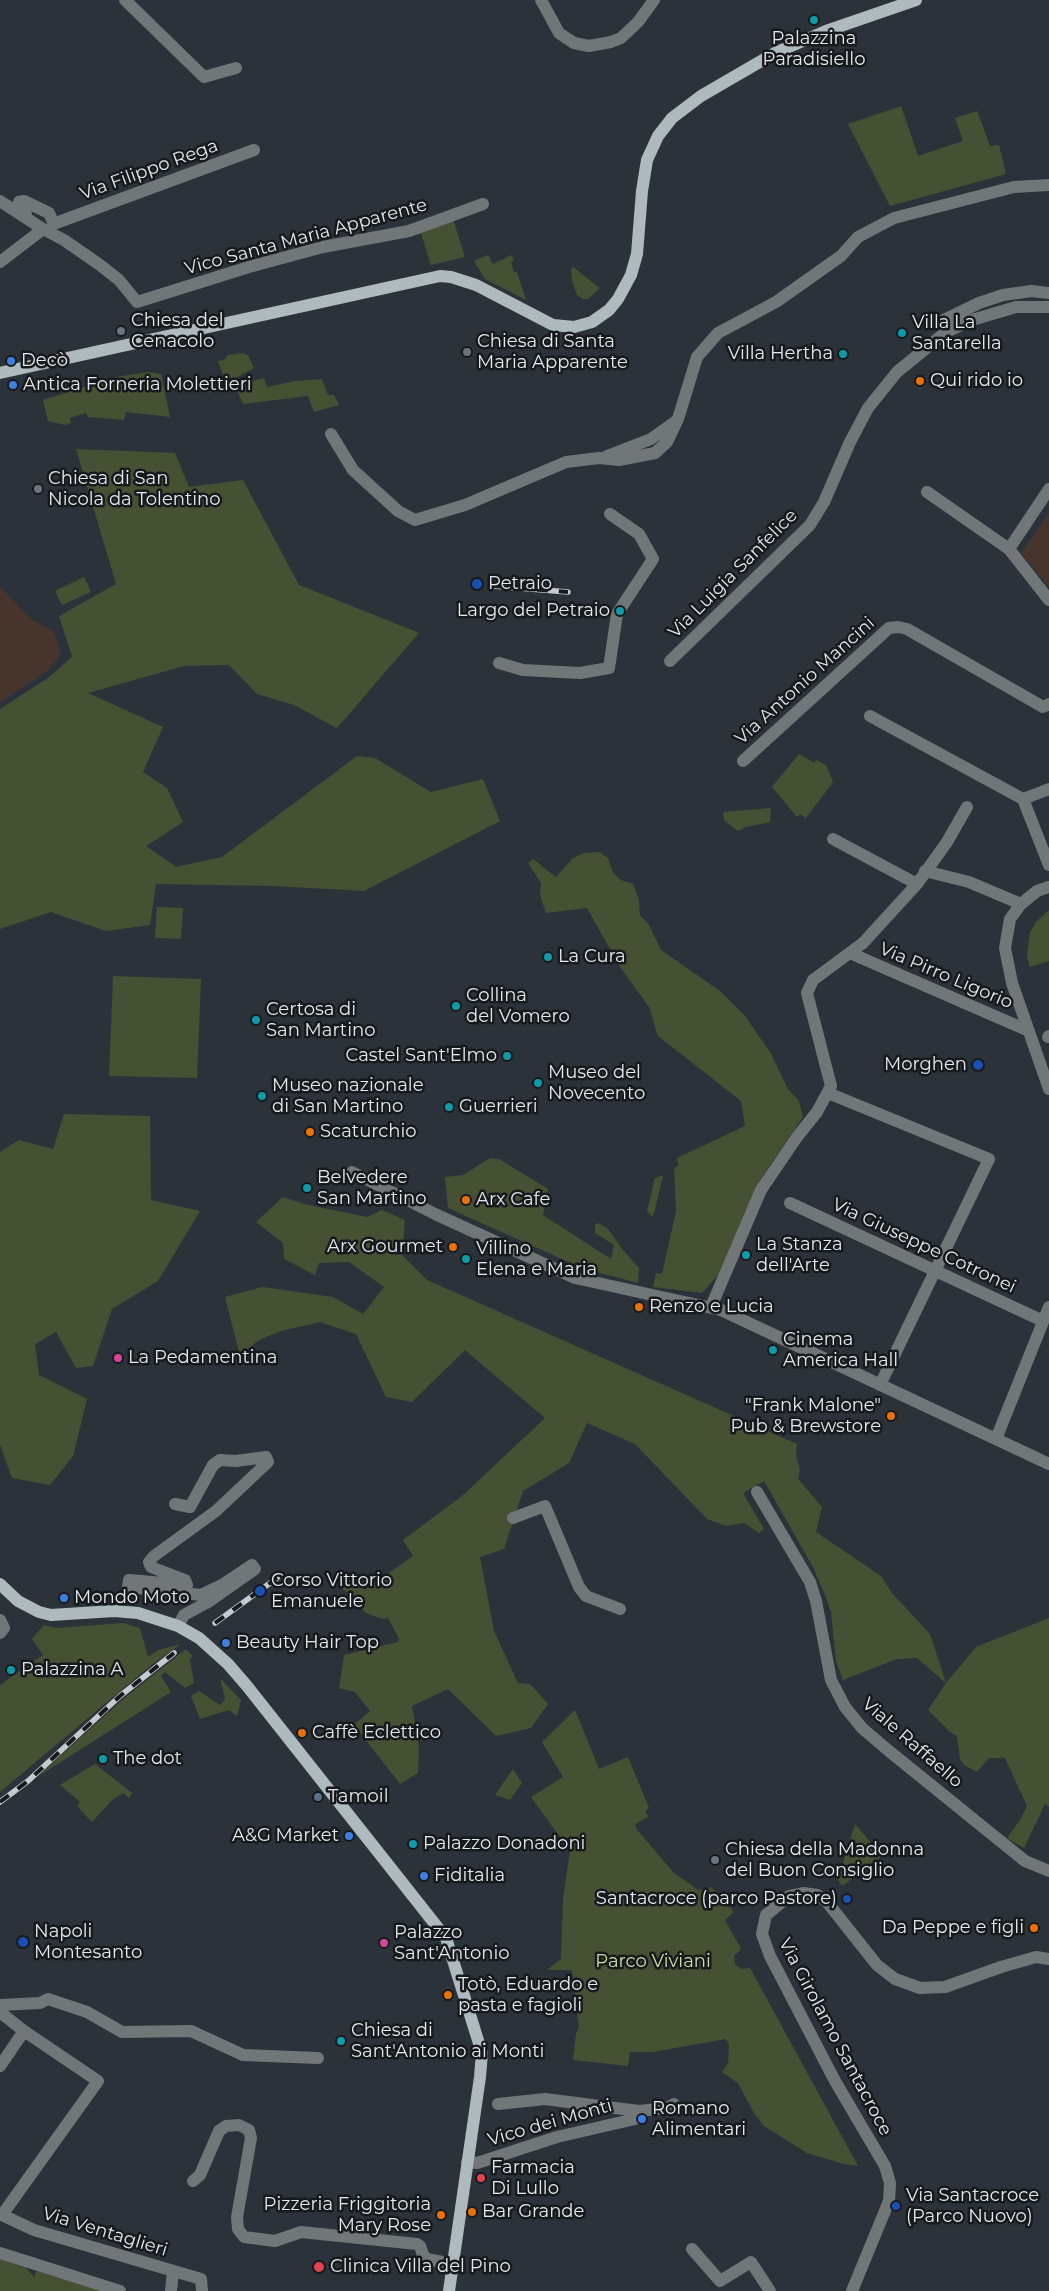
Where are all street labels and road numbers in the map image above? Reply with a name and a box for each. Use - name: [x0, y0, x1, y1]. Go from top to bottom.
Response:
- street label: Via Filippo Rega: [77, 135, 221, 205]
- street label: Vico Santa Maria Apparente: [182, 194, 430, 280]
- street label: Via Luigia Sanfelice: [664, 505, 802, 643]
- street label: Via Antonio Mancini: [731, 613, 879, 749]
- street label: Via Pirro Ligorio: [876, 938, 1016, 1014]
- street label: Via Giuseppe Cotronei: [829, 1194, 1019, 1298]
- street label: Viale Raffaello: [857, 1693, 967, 1793]
- street label: Via Girolamo Santacroce: [774, 1934, 896, 2140]
- street label: Vico dei Monti: [485, 2095, 615, 2151]
- street label: Via Ventaglieri: [40, 2203, 170, 2261]

